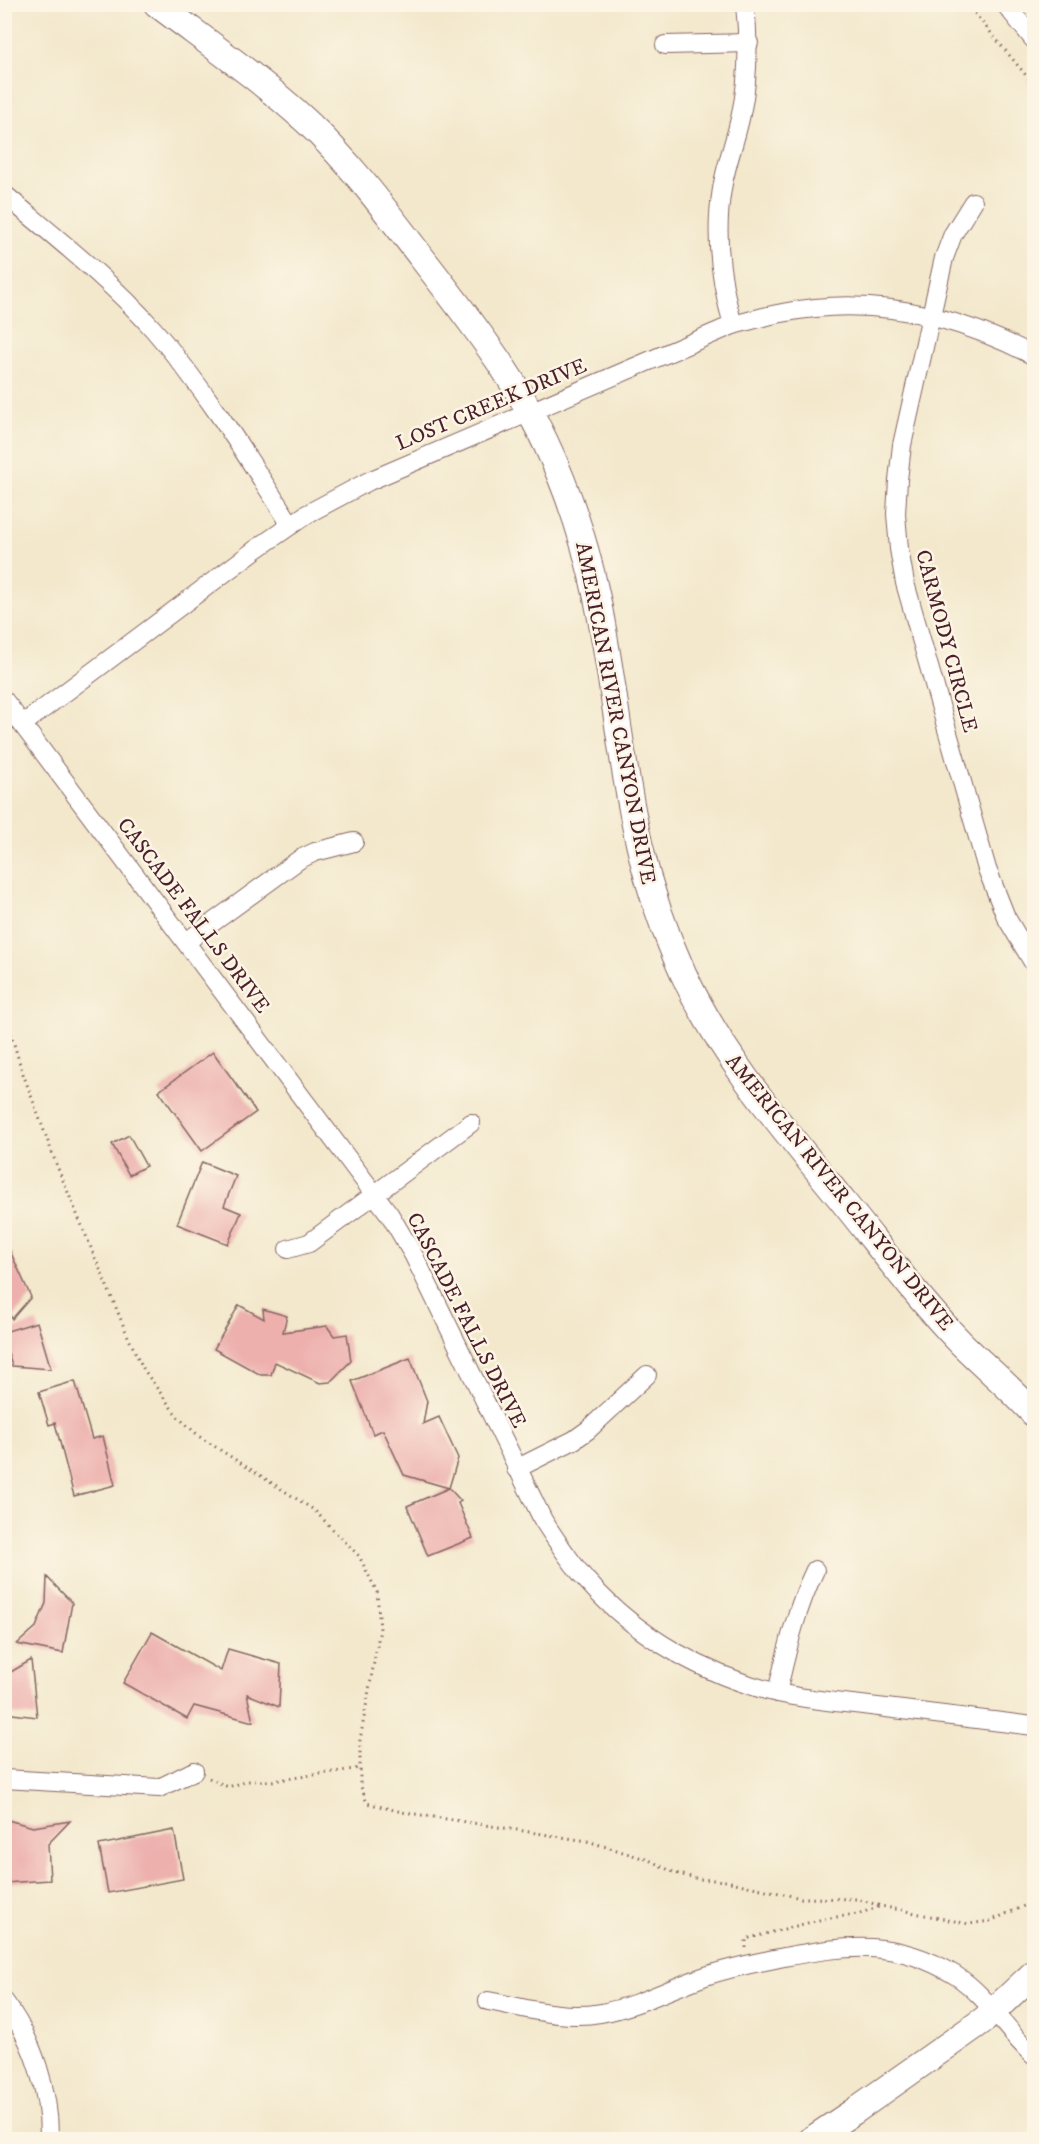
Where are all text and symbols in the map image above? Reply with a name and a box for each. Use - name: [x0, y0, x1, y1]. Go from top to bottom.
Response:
- street label: LOST CREEK DRIVE: [392, 353, 591, 457]
- street label: AMERICAN RIVER CANYON DRIVE: [569, 540, 661, 887]
- street label: CARMODY CIRCLE: [909, 547, 983, 736]
- street label: CASCADE FALLS DRIVE: [111, 813, 275, 1019]
- street label: AMERICAN RIVER CANYON DRIVE: [720, 1049, 959, 1336]
- street label: CASCADE FALLS DRIVE: [400, 1208, 532, 1433]

